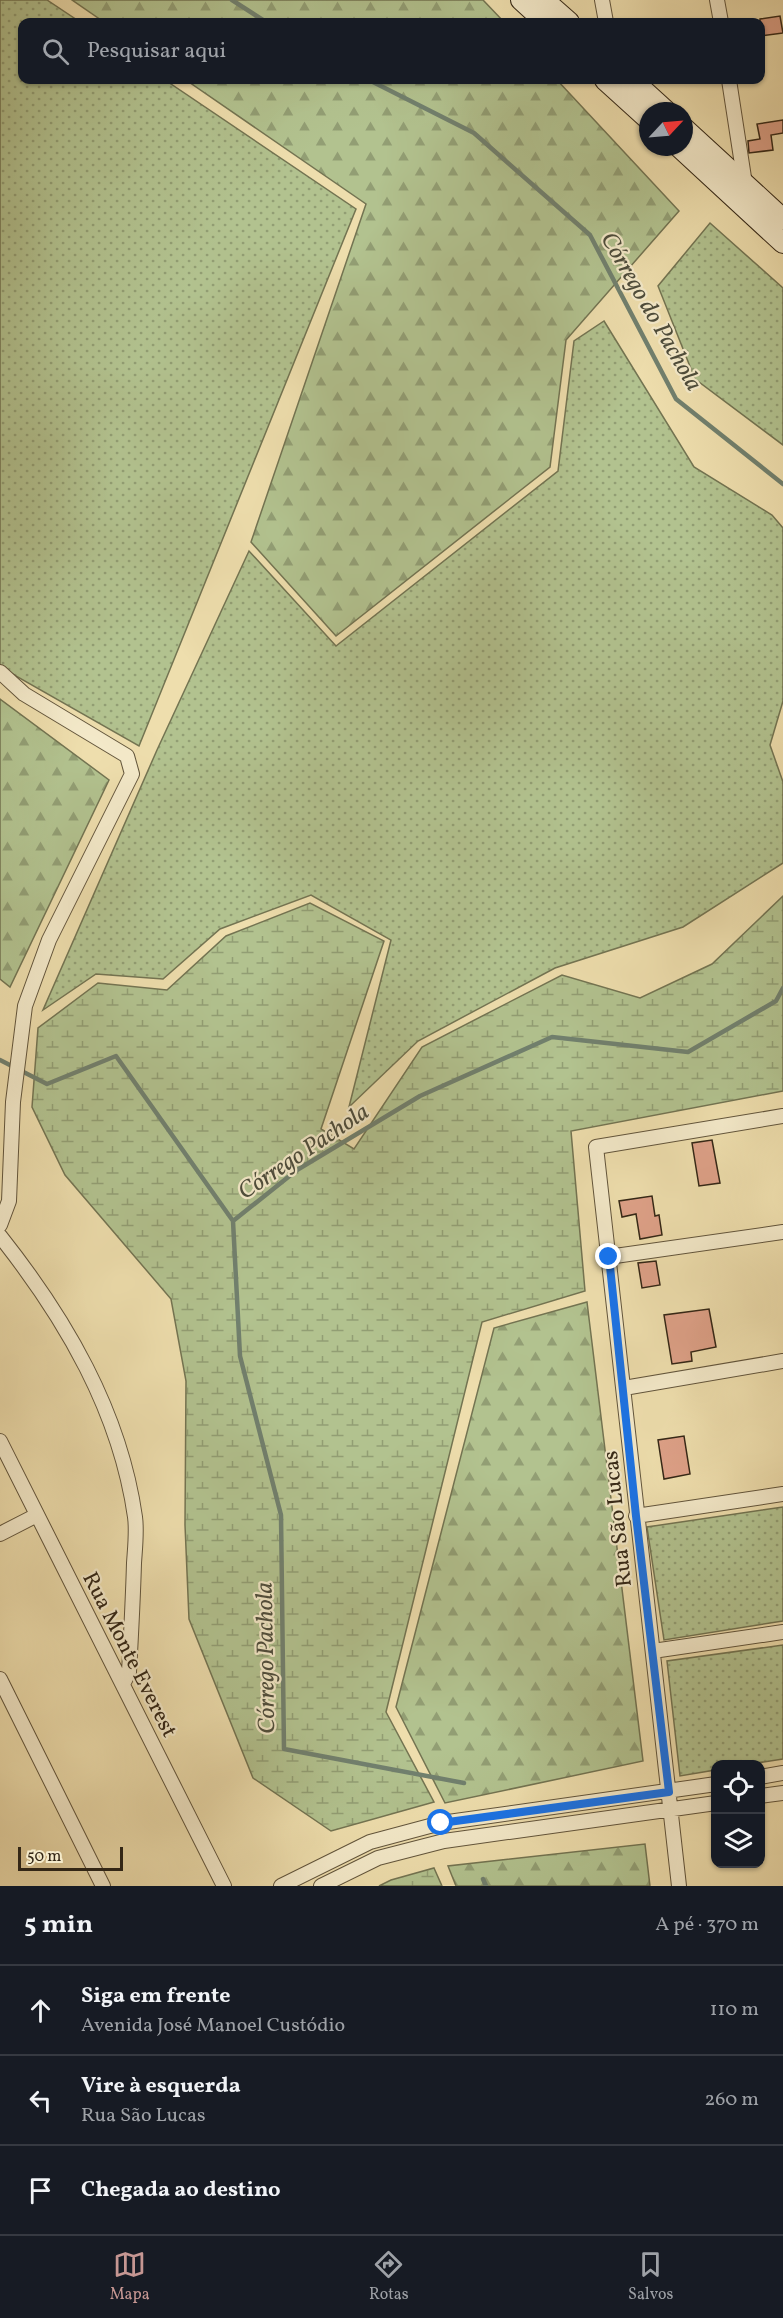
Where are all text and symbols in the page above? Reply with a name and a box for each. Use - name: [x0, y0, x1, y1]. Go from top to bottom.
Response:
- search box: [18, 18, 765, 84]
- icon: search: [39, 35, 72, 68]
- text: Pesquisar aqui: [87, 36, 226, 67]
- north arrow: [639, 102, 693, 156]
- water label: Córrego do Pachola: [591, 226, 710, 398]
- water label: Córrego Pachola: [232, 1096, 377, 1209]
- route end: [595, 1243, 621, 1269]
- street label: Rua São Lucas: [596, 1449, 641, 1588]
- street label: Rua Monte Everest: [74, 1567, 184, 1743]
- water label: Córrego Pachola: [249, 1582, 285, 1734]
- map controls: [711, 1760, 765, 1868]
- button: locate: [711, 1760, 765, 1814]
- route start: [427, 1809, 453, 1835]
- button: layers: [711, 1814, 765, 1868]
- scale bar: [18, 1844, 123, 1872]
- text: 50 m: [27, 1846, 61, 1868]
- text: 5 min: [24, 1907, 93, 1943]
- text: A pé · 370 m: [655, 1911, 759, 1939]
- text: Siga em frente: [81, 1981, 231, 2012]
- icon: ahead: [24, 1994, 57, 2027]
- text: 110 m: [710, 1996, 759, 2024]
- text: Avenida José Manoel Custódio: [81, 2012, 345, 2040]
- text: Vire à esquerda: [81, 2071, 241, 2102]
- icon: left: [24, 2084, 57, 2117]
- text: 260 m: [704, 2086, 759, 2114]
- text: Rua São Lucas: [81, 2102, 206, 2130]
- icon: arrive: [24, 2174, 57, 2207]
- text: Chegada ao destino: [81, 2175, 281, 2206]
- tab: Mapa: [110, 2248, 150, 2306]
- tab: Rotas: [369, 2248, 409, 2306]
- tab: Salvos: [628, 2248, 673, 2306]

